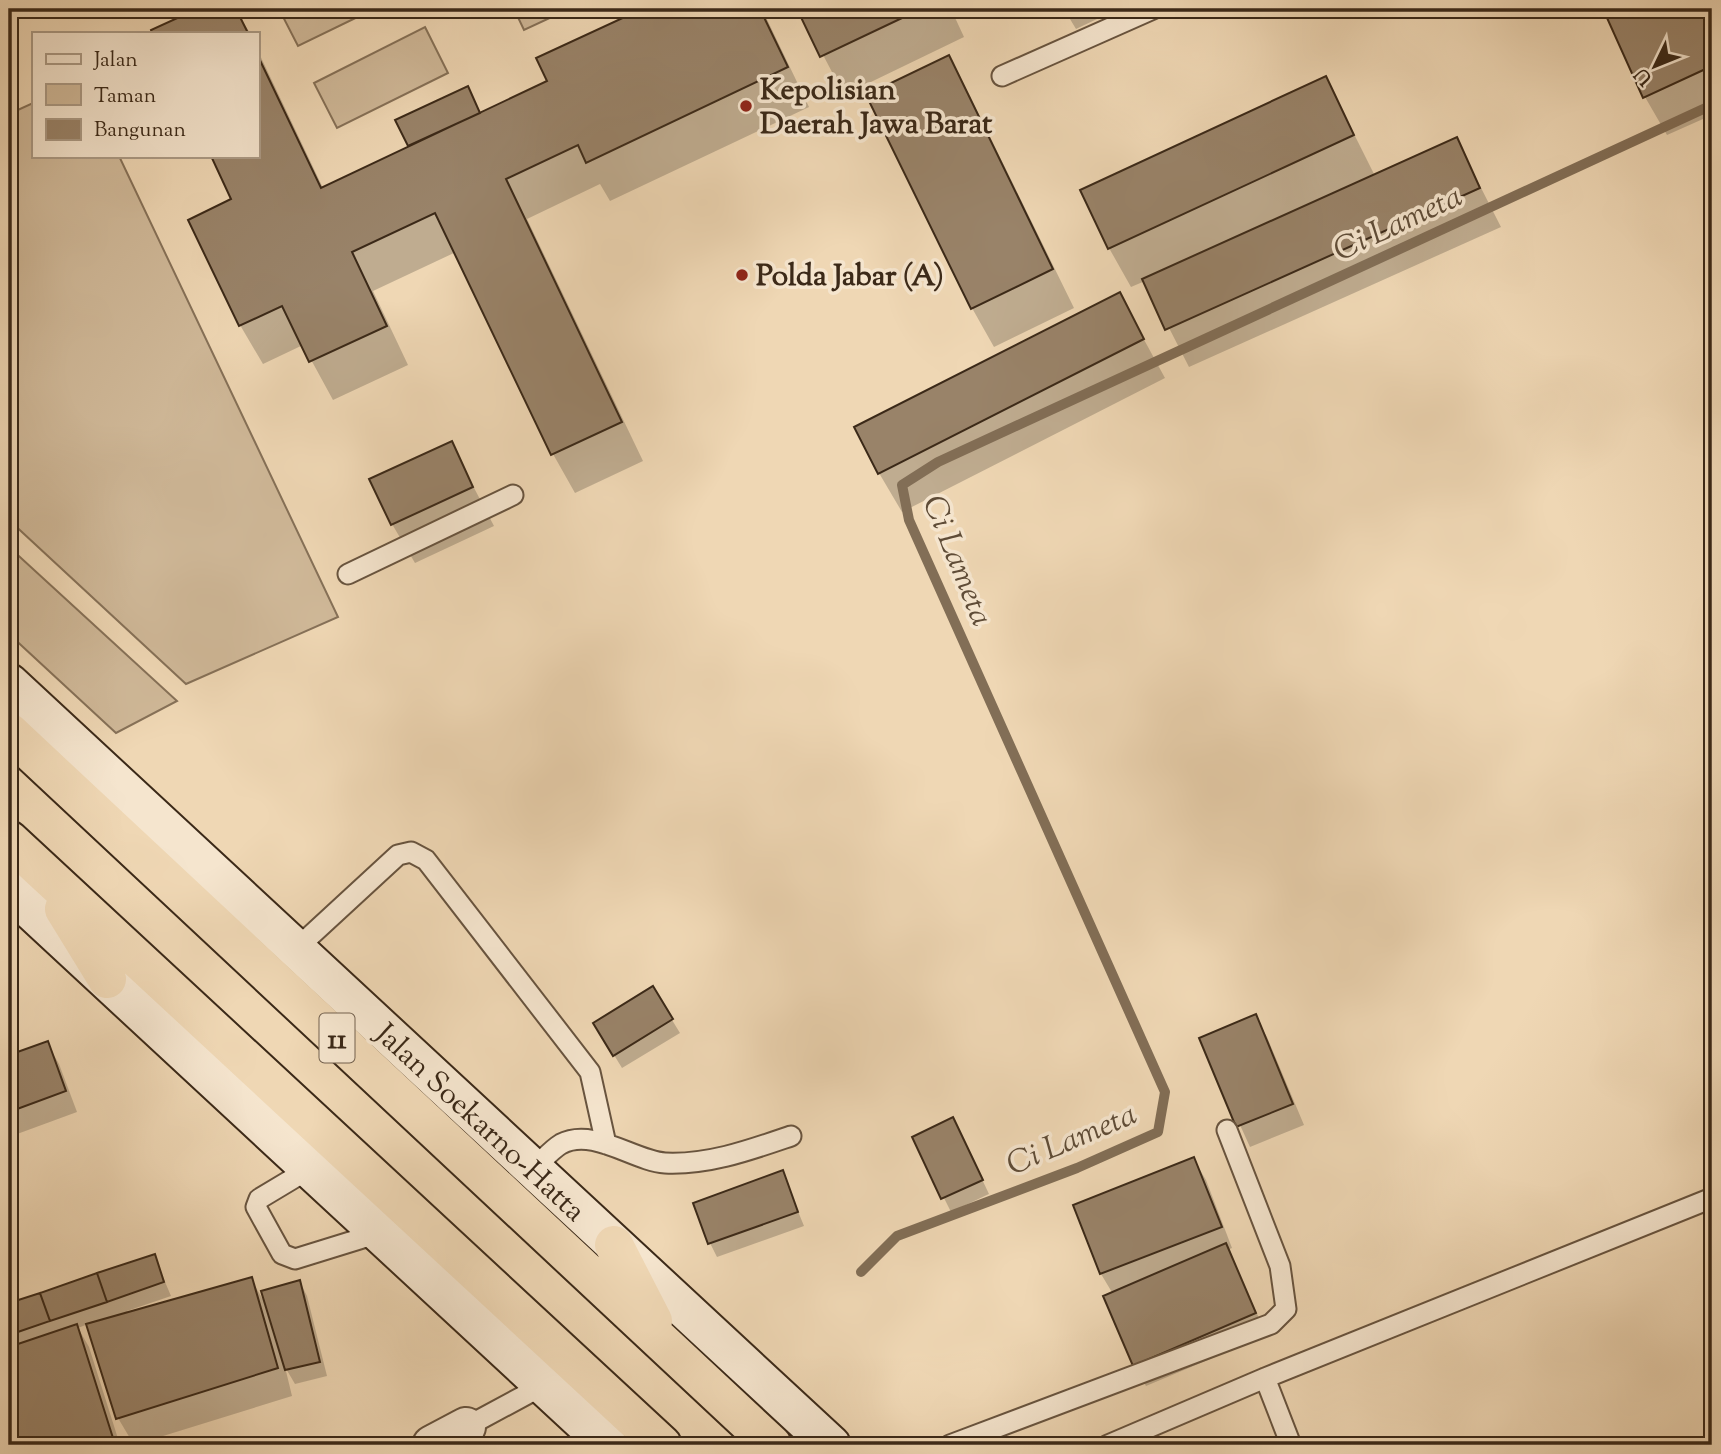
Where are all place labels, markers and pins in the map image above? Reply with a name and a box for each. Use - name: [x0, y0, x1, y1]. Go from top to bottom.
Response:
- place label: Kepolisian Daerah Jawa Barat: [760, 70, 993, 147]
- marker: Kepolisian Daerah Jawa Barat: [738, 98, 754, 114]
- place label: Polda Jabar (A): [756, 256, 944, 299]
- marker: Polda Jabar (A): [734, 267, 750, 283]

